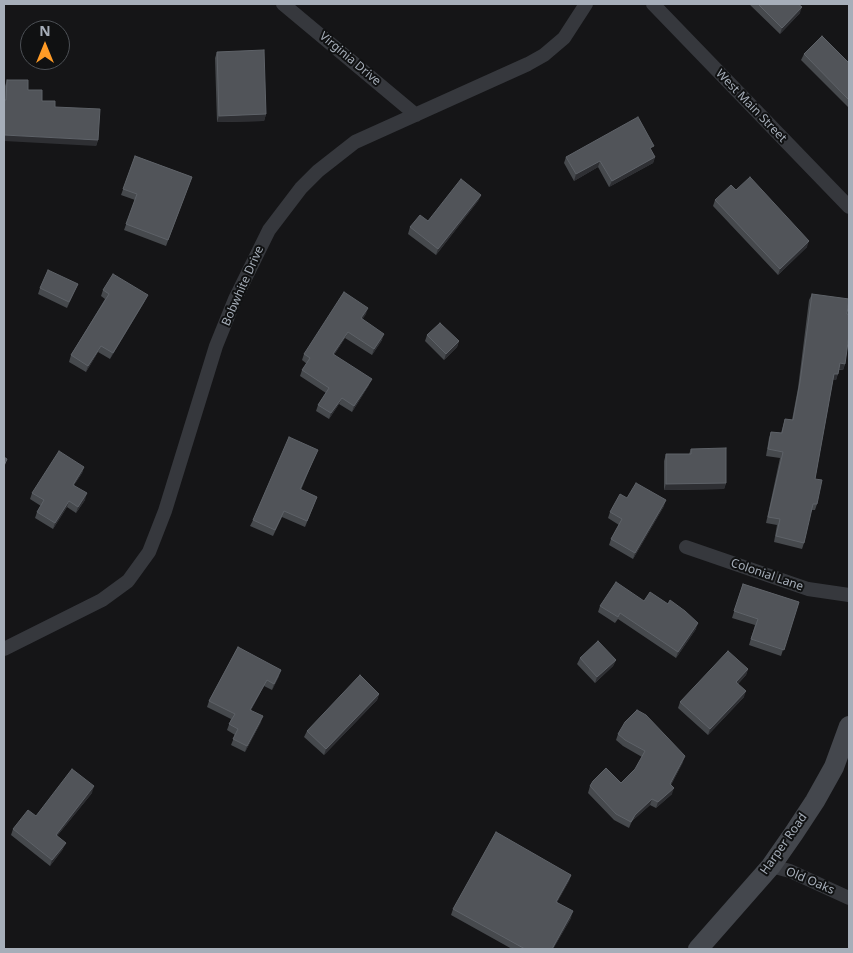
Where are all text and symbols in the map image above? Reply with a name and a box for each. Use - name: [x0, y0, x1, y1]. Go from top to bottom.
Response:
- north arrow: [20, 20, 70, 70]
- text: N: [39, 21, 51, 40]
- street label: Virginia Drive: [316, 29, 384, 89]
- street label: West Main Street: [713, 67, 789, 145]
- street label: Bobwhite Drive: [219, 244, 267, 328]
- street label: Colonial Lane: [729, 556, 805, 594]
- street label: Harper Road: [758, 811, 810, 877]
- street label: Old Oaks: [784, 864, 836, 898]

